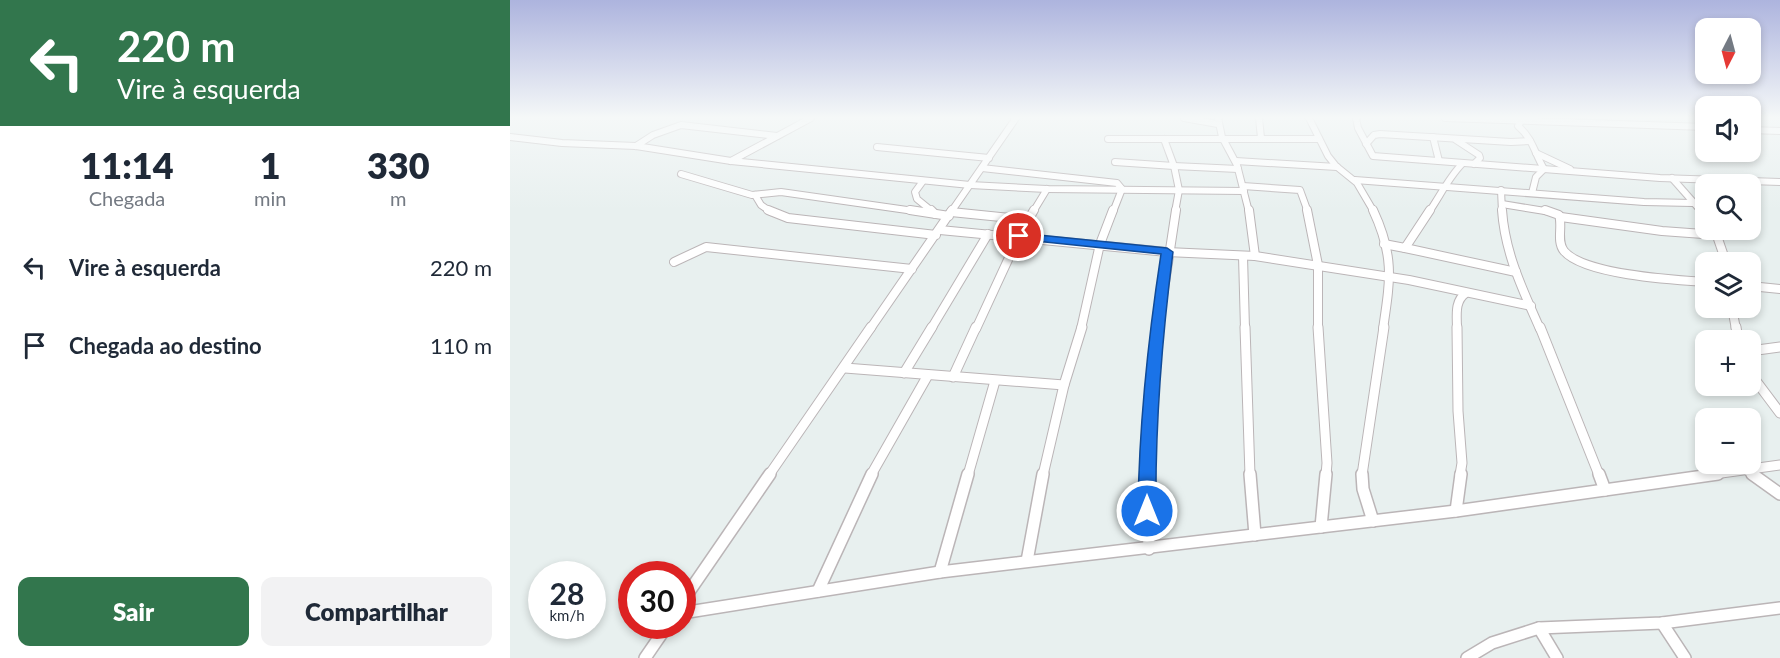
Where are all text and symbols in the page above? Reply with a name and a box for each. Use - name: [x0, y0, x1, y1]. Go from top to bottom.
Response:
- north arrow: [1695, 18, 1761, 84]
- map controls: [1695, 18, 1761, 474]
- text: 220 m: [117, 21, 235, 71]
- icon: left: [18, 24, 96, 102]
- text: Vire à esquerda: [117, 72, 301, 105]
- button: sound: [1695, 96, 1761, 162]
- text: 11:14: [80, 143, 174, 187]
- text: 1: [260, 143, 281, 187]
- text: 330: [367, 143, 430, 187]
- button: search: [1695, 174, 1761, 240]
- text: Chegada: [89, 186, 165, 210]
- text: min: [254, 186, 286, 210]
- text: m: [390, 186, 406, 210]
- pin: [993, 210, 1044, 261]
- icon: arrive: [1002, 219, 1035, 252]
- icon: left: [18, 251, 51, 284]
- button: layers: [1695, 252, 1761, 318]
- text: Vire à esquerda: [69, 254, 221, 281]
- text: 220 m: [430, 254, 492, 281]
- icon: arrive: [18, 329, 51, 362]
- button: +: [1695, 330, 1761, 396]
- text: Chegada ao destino: [69, 332, 262, 359]
- text: 110 m: [430, 332, 492, 359]
- button: −: [1695, 408, 1761, 474]
- position arrow: [1115, 479, 1179, 543]
- speed limit sign: 30: [618, 561, 696, 639]
- text: 28: [550, 575, 584, 611]
- button: Sair: [18, 577, 249, 646]
- button: Compartilhar: [261, 577, 492, 646]
- text: km/h: [549, 606, 585, 624]

